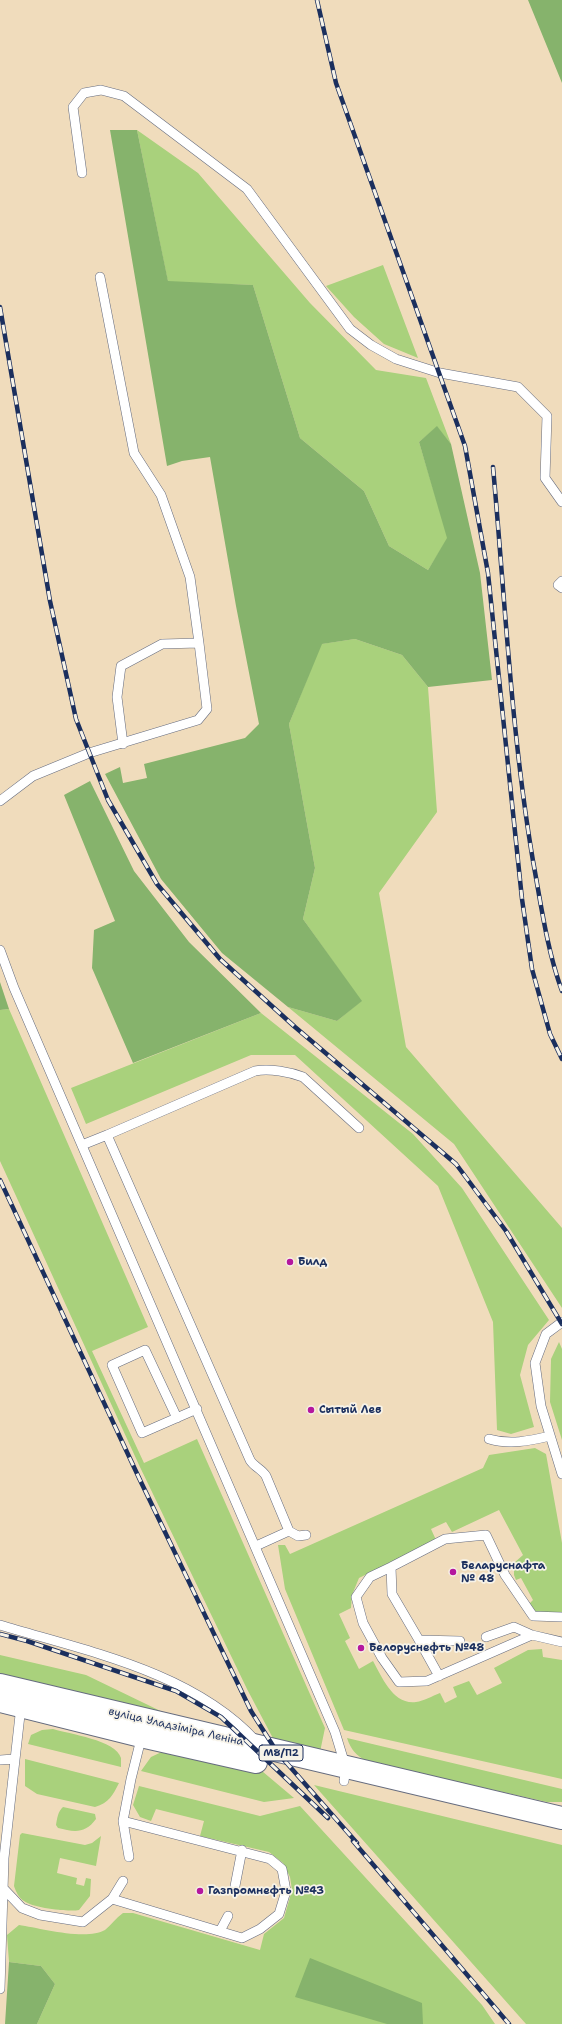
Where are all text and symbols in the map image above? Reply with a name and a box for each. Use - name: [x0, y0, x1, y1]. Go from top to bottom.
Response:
- place label: Билд: [298, 1255, 327, 1269]
- marker: Билд: [285, 1257, 295, 1267]
- place label: Сытый Лев: [319, 1403, 381, 1417]
- marker: Сытый Лев: [306, 1405, 316, 1415]
- place label: Беларуснафта № 48: [461, 1559, 545, 1585]
- marker: Беларуснафта № 48: [448, 1567, 458, 1577]
- place label: Белоруснефть №48: [369, 1641, 484, 1655]
- marker: Белоруснефть №48: [356, 1643, 366, 1653]
- street label: вуліца Уладзіміра Леніна: [107, 1705, 245, 1749]
- road number: М8/П2: [259, 1745, 303, 1761]
- place label: Газпромнефть №43: [208, 1884, 324, 1898]
- marker: Газпромнефть №43: [195, 1886, 205, 1896]

